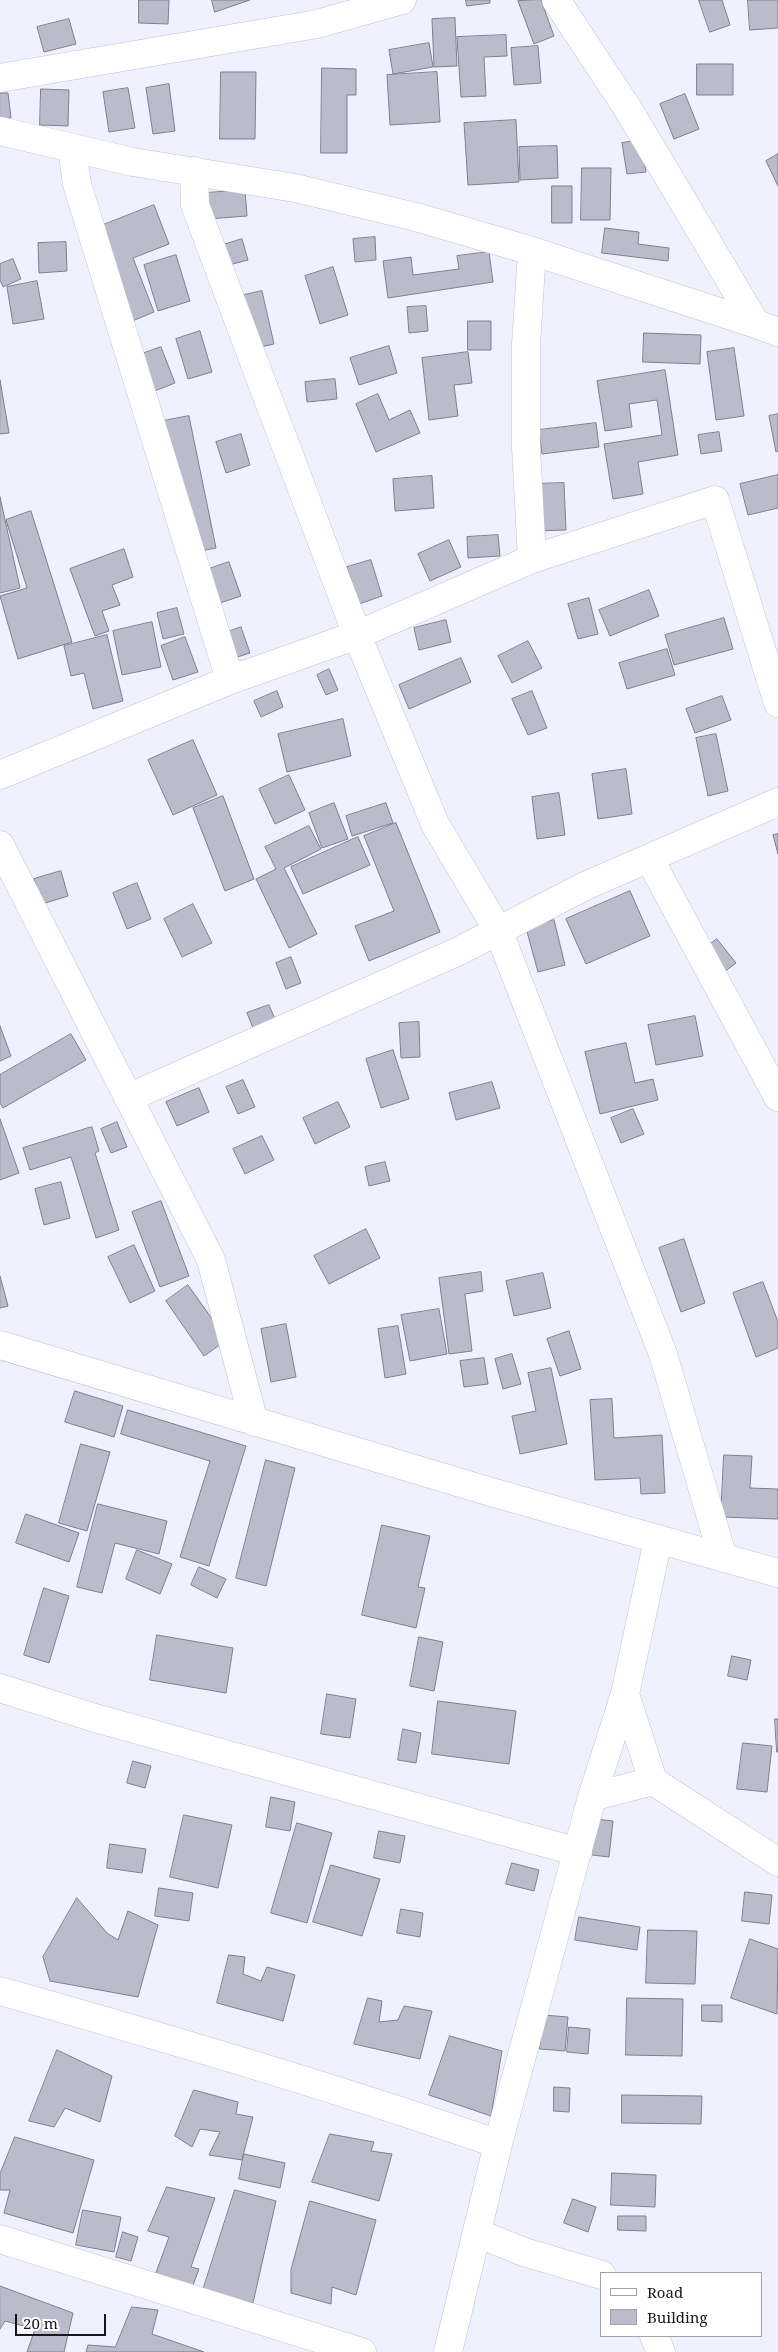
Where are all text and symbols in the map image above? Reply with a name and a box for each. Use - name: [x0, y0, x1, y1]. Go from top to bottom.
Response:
- legend: [600, 2272, 763, 2337]
- text: Road: [647, 2282, 683, 2302]
- scale bar: [18, 2304, 109, 2336]
- text: Building: [647, 2307, 708, 2327]
- text: 20 m: [23, 2313, 58, 2333]

